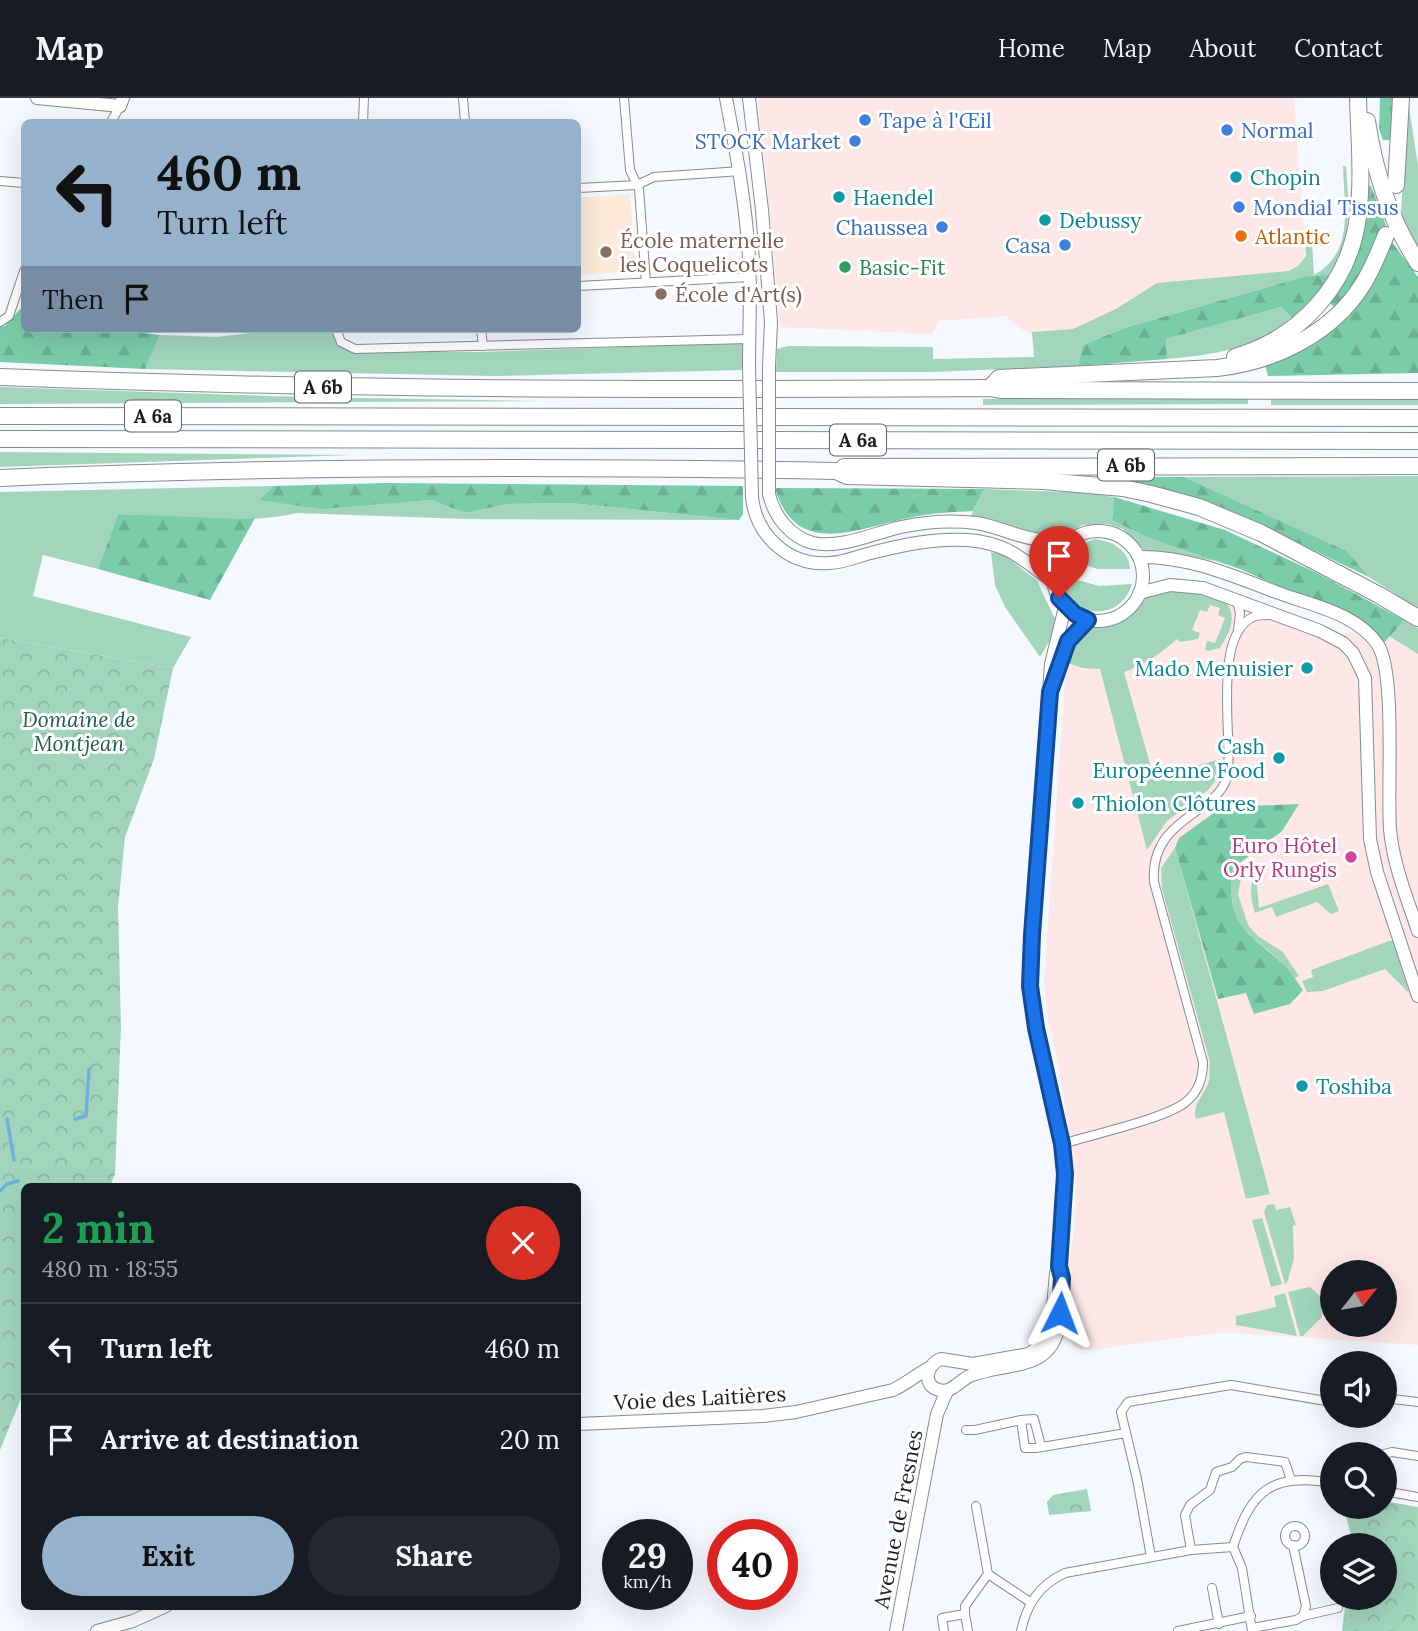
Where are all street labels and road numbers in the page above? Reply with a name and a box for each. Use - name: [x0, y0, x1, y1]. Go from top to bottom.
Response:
- road number: A 6b: [295, 372, 351, 402]
- road number: A 6a: [125, 400, 181, 432]
- road number: A 6a: [830, 424, 886, 456]
- road number: A 6b: [1098, 450, 1154, 480]
- street label: Voie des Laitières: [612, 1380, 787, 1416]
- street label: Avenue de Fresnes: [867, 1427, 929, 1612]

